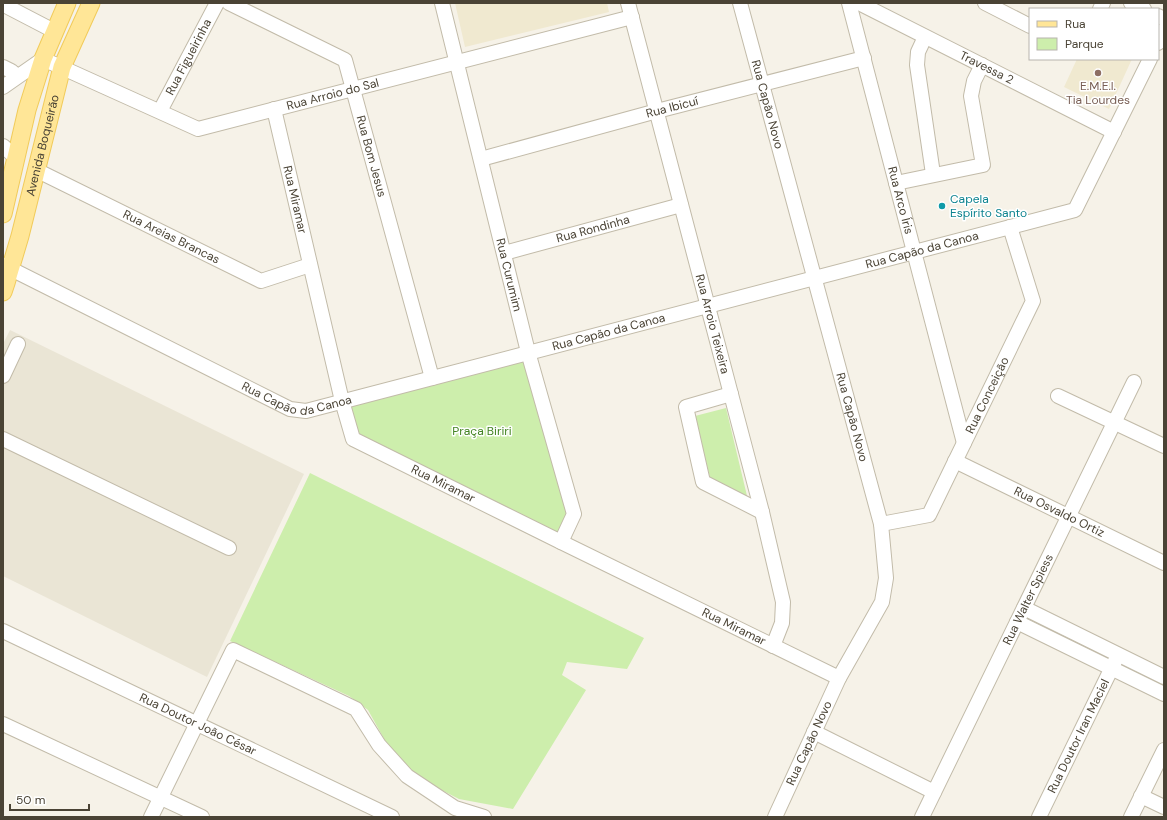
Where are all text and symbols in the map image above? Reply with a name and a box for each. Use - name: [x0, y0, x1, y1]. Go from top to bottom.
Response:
- legend: [1029, 8, 1159, 60]
- street label: Rua Figueirinha: [162, 16, 215, 98]
- text: Rua: [1065, 16, 1086, 32]
- text: Parque: [1065, 36, 1104, 52]
- street label: Travessa 2: [957, 47, 1016, 88]
- street label: Rua Capão Novo: [748, 58, 787, 151]
- marker: E.M.E.I. Tia Lourdes: [1093, 68, 1103, 78]
- street label: Rua Arroio do Sal: [285, 75, 381, 114]
- place label: E.M.E.I. Tia Lourdes: [1066, 78, 1130, 108]
- street label: Avenida Boqueirão: [22, 93, 63, 198]
- street label: Rua Ibicuí: [644, 93, 700, 122]
- street label: Rua Bom Jesus: [353, 114, 390, 199]
- street label: Rua Miramar: [279, 164, 311, 236]
- street label: Rua Arco Íris: [884, 165, 917, 236]
- place label: Capela Espírito Santo: [950, 191, 1027, 221]
- marker: Capela Espírito Santo: [937, 201, 947, 211]
- street label: Rua Areias Brancas: [120, 206, 222, 267]
- street label: Rua Rondinha: [554, 211, 631, 246]
- street label: Rua Capão da Canoa: [864, 228, 980, 272]
- street label: Rua Curumim: [492, 237, 526, 313]
- street label: Rua Arroio Teixeira: [692, 272, 733, 376]
- street label: Rua Capão da Canoa: [550, 309, 667, 354]
- street label: Rua Conceição: [962, 354, 1013, 436]
- street label: Rua Capão Novo: [832, 371, 872, 463]
- street label: Rua Capão da Canoa: [239, 378, 353, 419]
- park label: Praça Biriri: [452, 423, 512, 439]
- street label: Rua Miramar: [409, 461, 478, 506]
- street label: Rua Osvaldo Ortiz: [1011, 483, 1107, 541]
- street label: Rua Walter Spiess: [999, 551, 1057, 648]
- street label: Rua Miramar: [699, 604, 769, 649]
- street label: Rua Doutor Iran Maciel: [1044, 676, 1113, 796]
- street label: Rua Doutor João César: [137, 689, 259, 759]
- street label: Rua Capão Novo: [782, 698, 836, 788]
- scale bar: [10, 786, 89, 812]
- text: 50 m: [16, 792, 45, 808]

